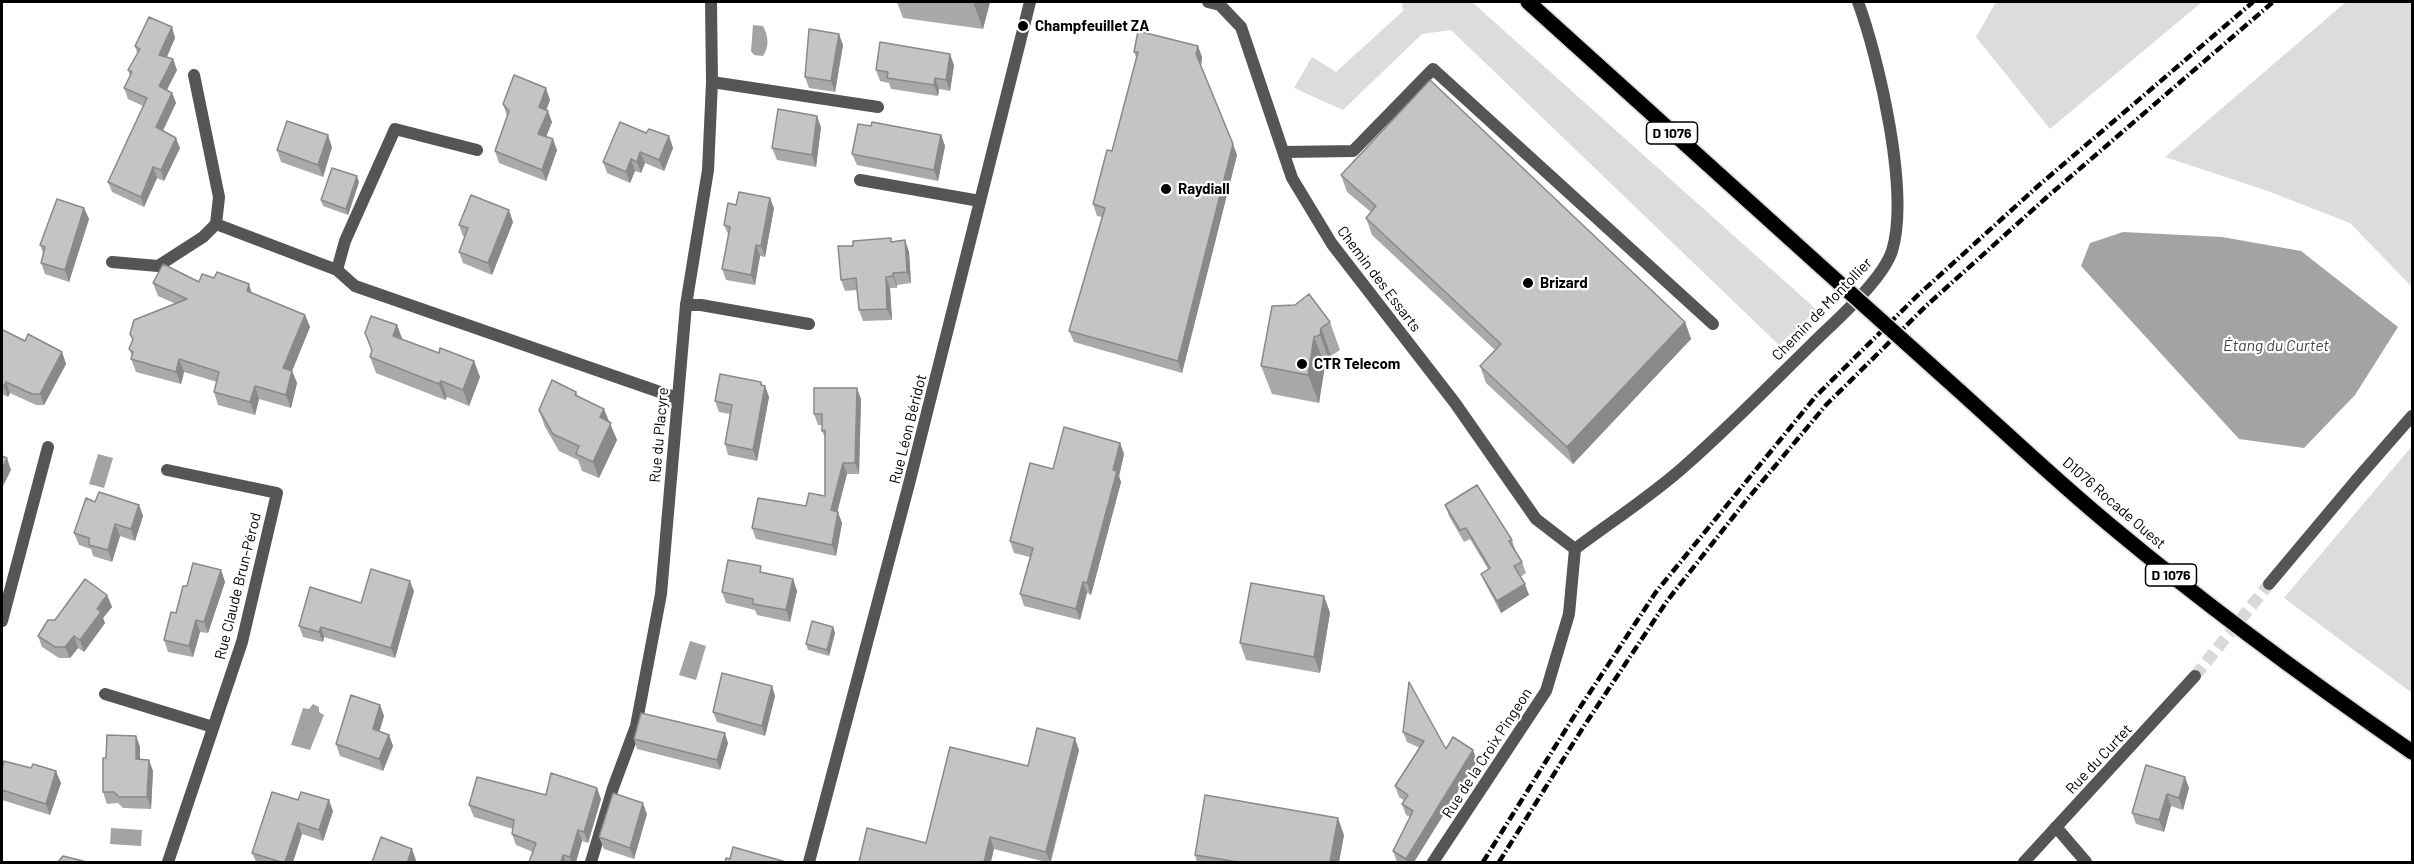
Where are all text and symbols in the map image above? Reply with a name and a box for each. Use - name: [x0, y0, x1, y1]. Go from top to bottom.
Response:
- place label: Champfeuillet ZA: [1035, 17, 1149, 35]
- marker: Champfeuillet ZA: [1016, 19, 1030, 33]
- road number: D 1076: [1646, 122, 1698, 144]
- place label: Raydiall: [1178, 180, 1230, 198]
- marker: Raydiall: [1159, 182, 1173, 196]
- street label: Chemin des Essarts: [1333, 222, 1425, 336]
- street label: Chemin de Montollier: [1768, 254, 1876, 364]
- place label: Brizard: [1540, 274, 1588, 292]
- marker: Brizard: [1521, 276, 1535, 290]
- water label: Étang du Curtet: [2223, 336, 2329, 356]
- place label: CTR Telecom: [1314, 355, 1400, 373]
- marker: CTR Telecom: [1295, 357, 1309, 371]
- street label: Rue Léon Béridot: [886, 372, 930, 486]
- street label: Rue du Placyre: [646, 387, 672, 483]
- street label: D1076 Rocade Ouest: [2059, 453, 2169, 553]
- street label: Rue Claude Brun-Pérod: [211, 511, 265, 661]
- road number: D 1076: [2146, 564, 2196, 586]
- street label: Rue de la Croix Pingeon: [1438, 685, 1536, 821]
- street label: Rue du Curtet: [2062, 720, 2136, 798]

